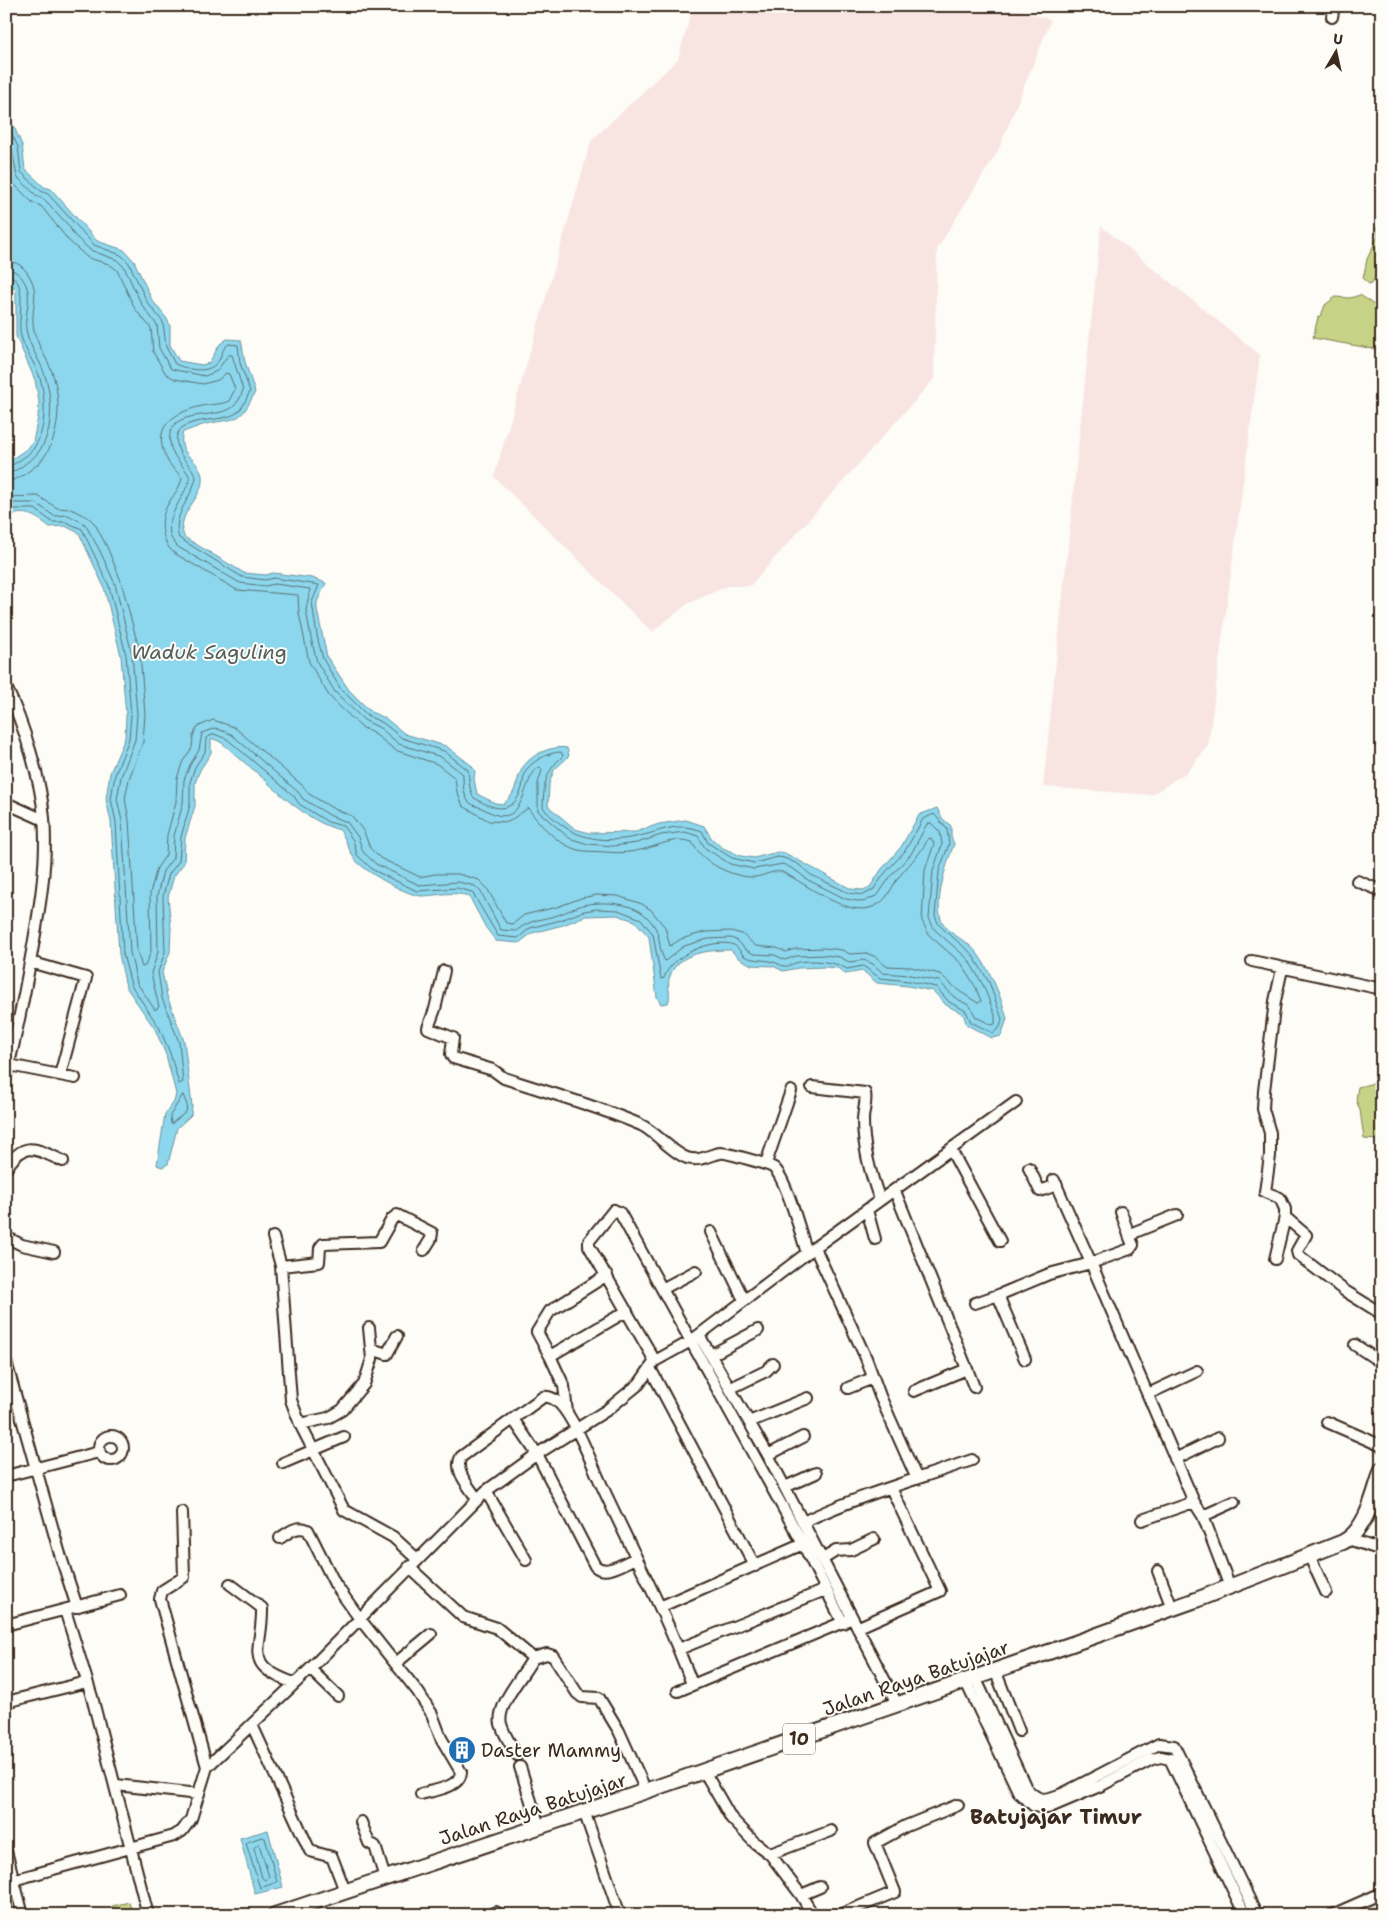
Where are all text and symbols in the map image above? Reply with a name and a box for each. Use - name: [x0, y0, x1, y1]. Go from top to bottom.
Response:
- north arrow: [1310, 28, 1360, 78]
- text: U: [1332, 30, 1344, 49]
- water label: Waduk Saguling: [131, 639, 287, 665]
- street label: Jalan Raya Batujajar: [820, 1634, 1012, 1722]
- road number: 10: [783, 1724, 815, 1755]
- building icon: Daster Mammy: [447, 1735, 477, 1765]
- place label: Daster Mammy: [481, 1738, 621, 1763]
- street label: Jalan Raya Batujajar: [436, 1767, 630, 1851]
- district label: Batujajar Timur: [970, 1803, 1142, 1831]

